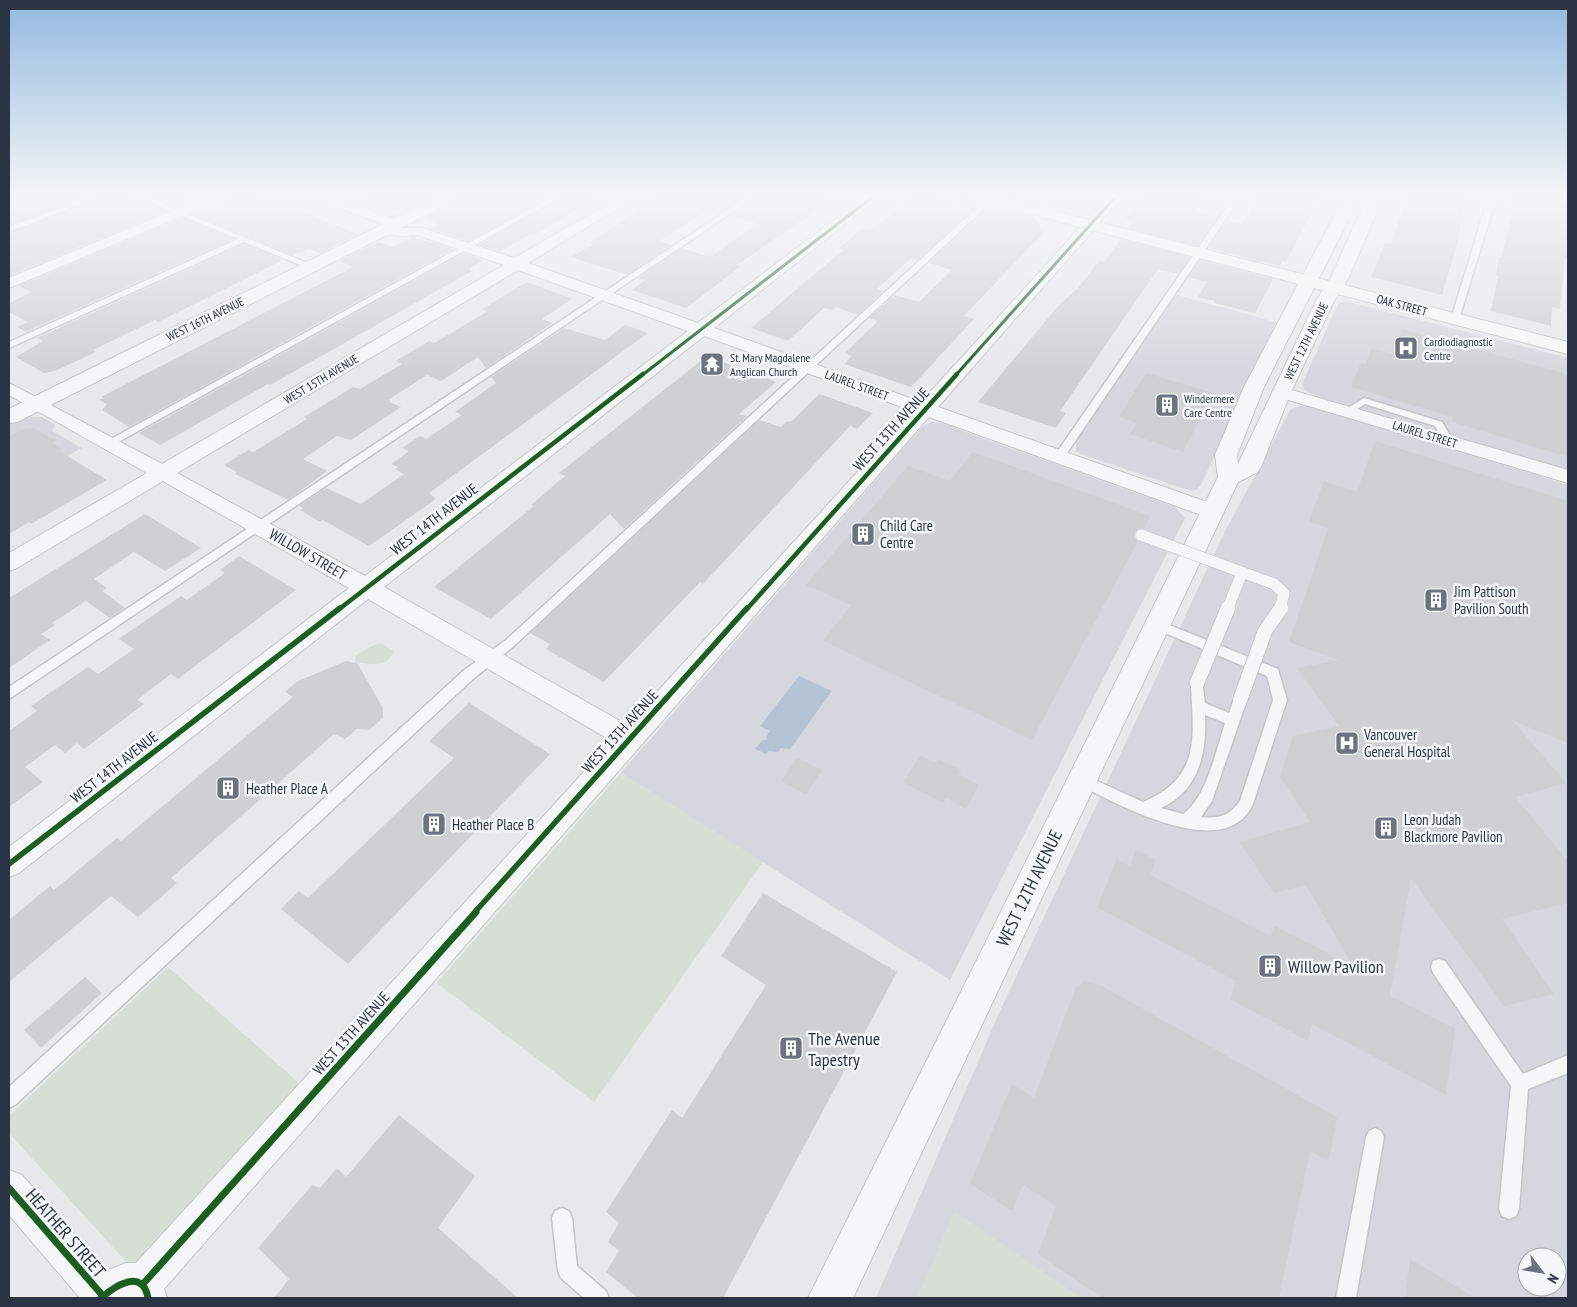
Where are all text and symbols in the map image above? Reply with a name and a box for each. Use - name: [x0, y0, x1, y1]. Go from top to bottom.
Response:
- street label: OAK STREET: [1375, 291, 1430, 319]
- street label: WEST 16TH AVENUE: [164, 294, 246, 344]
- street label: WEST 12TH AVENUE: [1281, 300, 1331, 382]
- place label: Cardiodiagnostic Centre: [1424, 334, 1494, 363]
- hospital icon: Cardiodiagnostic Centre: [1393, 335, 1419, 361]
- place label: St. Mary Magdalene Anglican Church: [730, 350, 810, 379]
- street label: WEST 15TH AVENUE: [281, 351, 361, 407]
- temple icon: St. Mary Magdalene Anglican Church: [699, 351, 725, 377]
- street label: LAUREL STREET: [823, 367, 892, 404]
- street label: WEST 13TH AVENUE: [849, 383, 933, 475]
- place label: Windermere Care Centre: [1184, 391, 1234, 420]
- building icon: Windermere Care Centre: [1154, 392, 1180, 418]
- street label: LAUREL STREET: [1391, 417, 1460, 451]
- street label: WEST 14TH AVENUE: [387, 479, 481, 559]
- place label: Child Care Centre: [880, 516, 933, 552]
- building icon: Child Care Centre: [850, 521, 876, 547]
- street label: WILLOW STREET: [266, 524, 350, 584]
- place label: Jim Pattison Pavilion South: [1453, 582, 1529, 618]
- building icon: Jim Pattison Pavilion South: [1423, 587, 1449, 613]
- street label: WEST 13TH AVENUE: [578, 685, 662, 777]
- place label: Vancouver General Hospital: [1363, 725, 1451, 761]
- street label: WEST 14TH AVENUE: [67, 727, 161, 807]
- hospital icon: Vancouver General Hospital: [1334, 730, 1360, 756]
- building icon: Heather Place A: [215, 775, 241, 801]
- place label: Heather Place A: [246, 779, 329, 798]
- place label: Leon Judah Blackmore Pavilion: [1404, 810, 1503, 846]
- building icon: Heather Place B: [421, 811, 447, 837]
- place label: Heather Place B: [452, 815, 534, 834]
- building icon: Leon Judah Blackmore Pavilion: [1373, 815, 1399, 841]
- street label: WEST 12TH AVENUE: [991, 826, 1067, 950]
- building icon: Willow Pavilion: [1257, 953, 1283, 979]
- place label: Willow Pavilion: [1288, 955, 1384, 978]
- street label: WEST 13TH AVENUE: [309, 987, 393, 1079]
- place label: The Avenue Tapestry: [808, 1027, 880, 1071]
- building icon: The Avenue Tapestry: [778, 1035, 804, 1061]
- street label: HEATHER STREET: [21, 1184, 111, 1282]
- north arrow: [1517, 1247, 1567, 1297]
- text: N: [1543, 1271, 1563, 1287]

